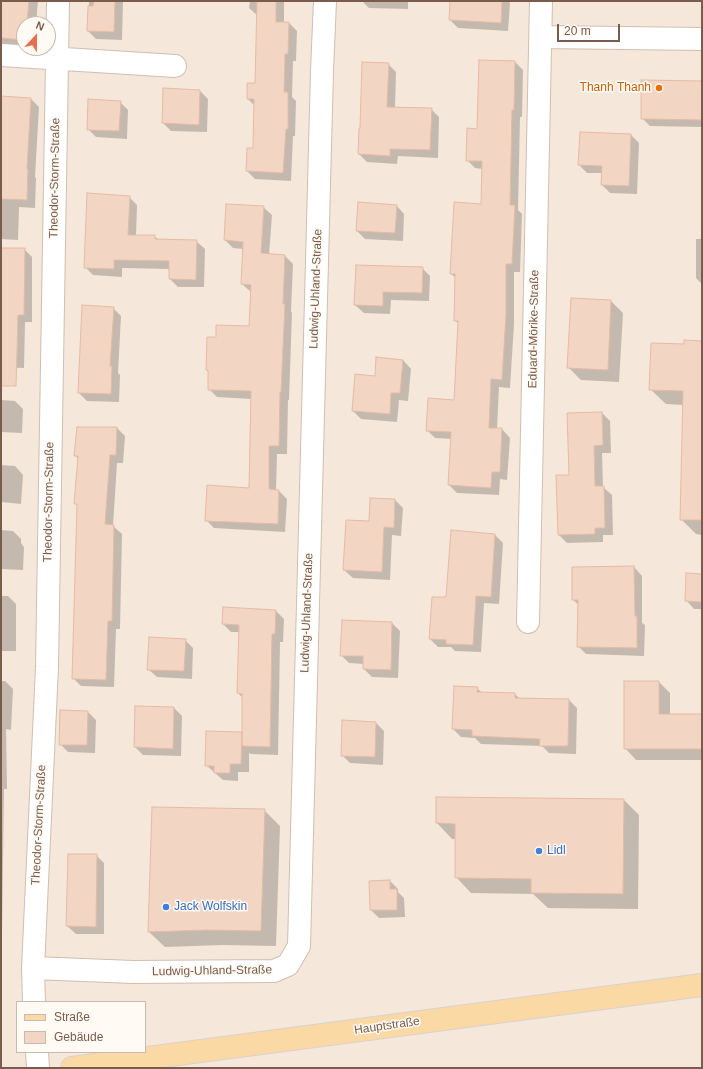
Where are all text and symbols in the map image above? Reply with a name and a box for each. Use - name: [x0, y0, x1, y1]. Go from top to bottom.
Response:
- north arrow: [16, 16, 56, 56]
- scale bar: [559, 16, 622, 42]
- text: N: [34, 19, 46, 33]
- text: 20 m: [564, 24, 591, 38]
- place label: Thanh Thanh: [580, 81, 651, 95]
- marker: Thanh Thanh: [654, 83, 664, 93]
- street label: Theodor-Storm-Straße: [47, 118, 63, 238]
- street label: Ludwig-Uhland-Straße: [307, 229, 325, 349]
- street label: Eduard-Mörike-Straße: [526, 270, 542, 388]
- street label: Theodor-Storm-Straße: [41, 442, 57, 562]
- street label: Ludwig-Uhland-Straße: [298, 553, 316, 673]
- street label: Theodor-Storm-Straße: [29, 764, 49, 886]
- place label: Lidl: [547, 844, 566, 858]
- marker: Lidl: [534, 846, 544, 856]
- place label: Jack Wolfskin: [174, 900, 247, 914]
- marker: Jack Wolfskin: [161, 902, 171, 912]
- street label: Ludwig-Uhland-Straße: [152, 963, 272, 979]
- legend: [16, 1001, 146, 1053]
- text: Straße: [54, 1010, 90, 1024]
- street label: Hauptstraße: [353, 1014, 421, 1038]
- text: Gebäude: [54, 1030, 103, 1044]

